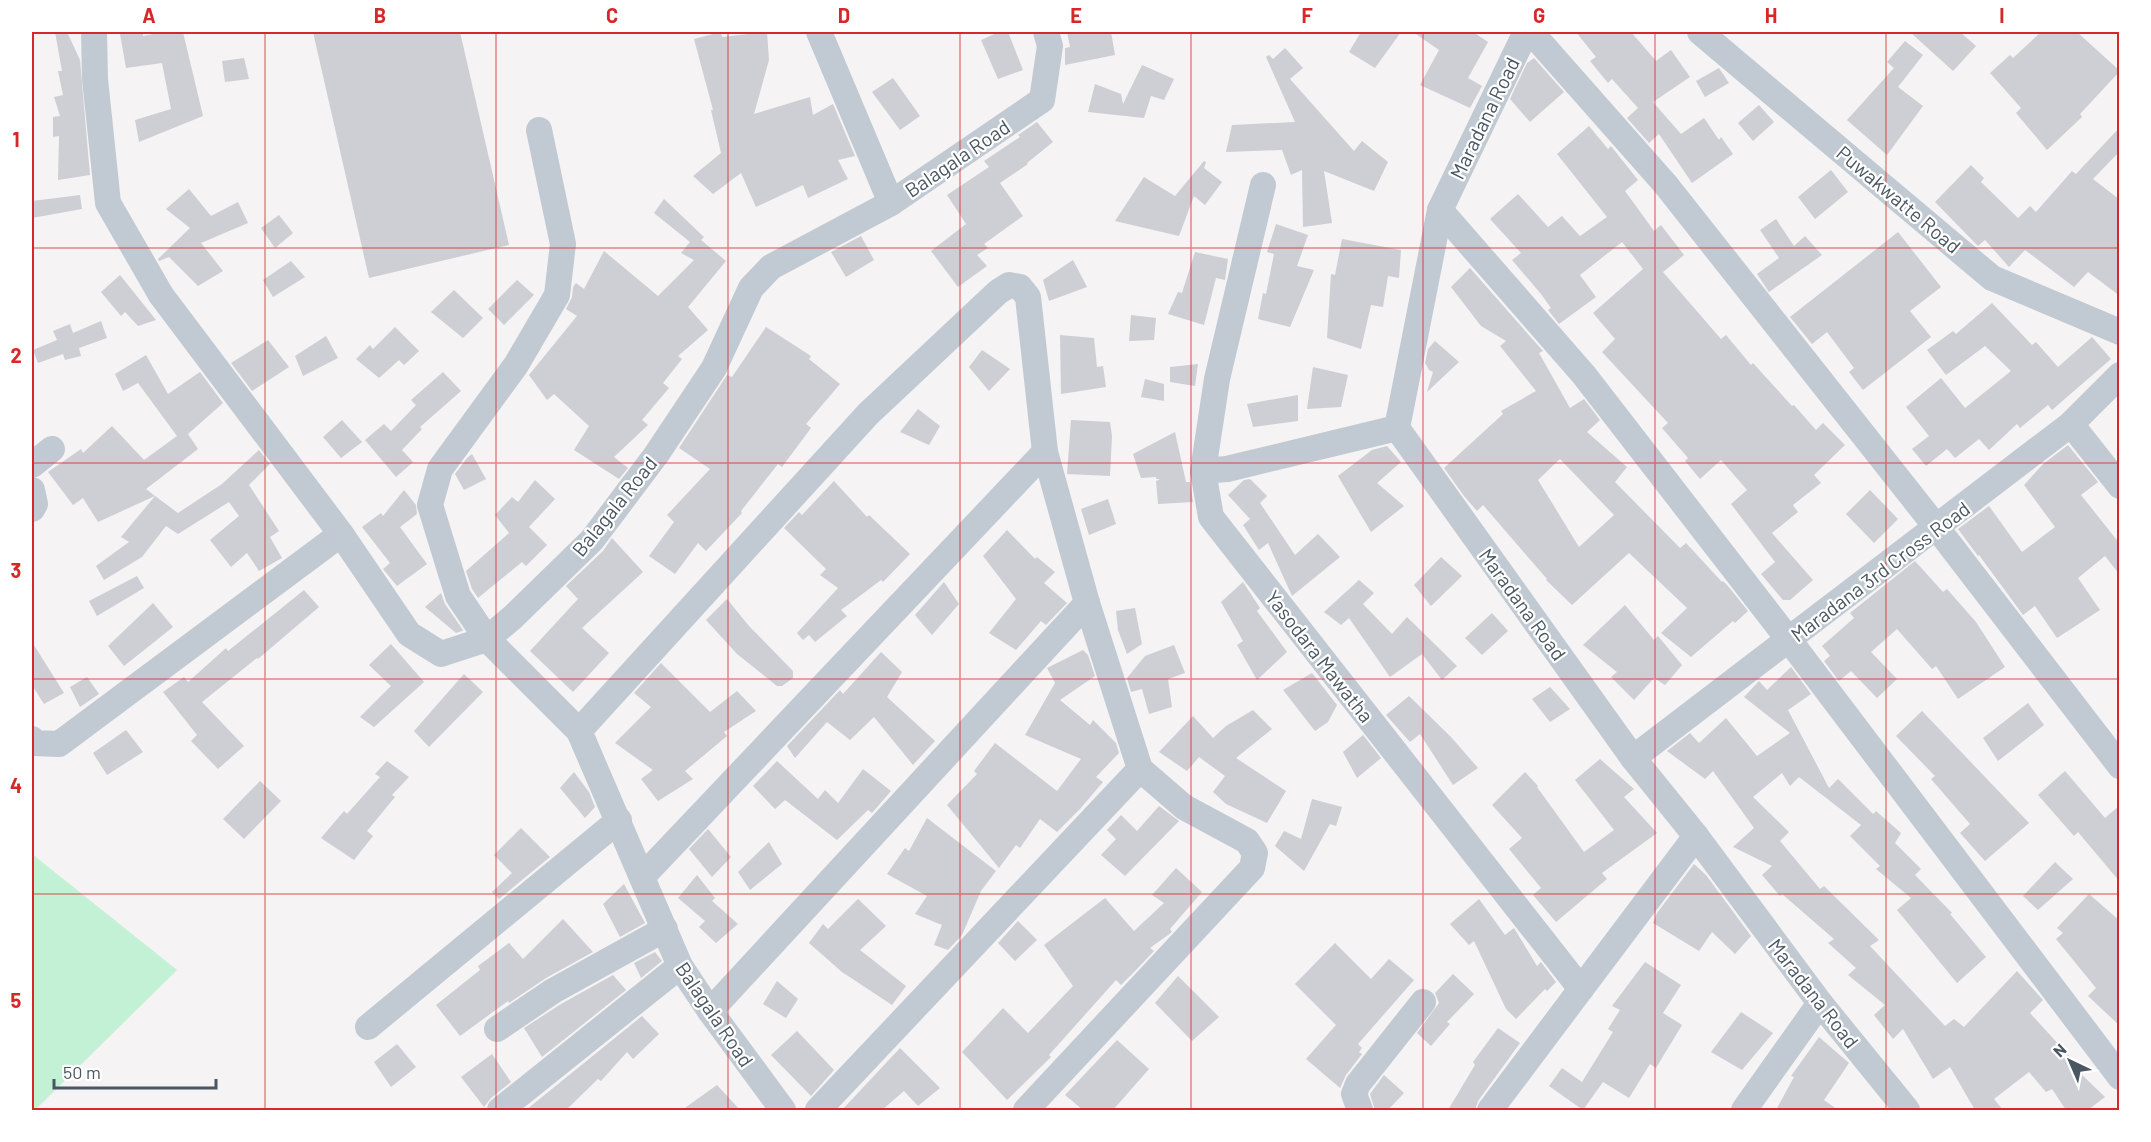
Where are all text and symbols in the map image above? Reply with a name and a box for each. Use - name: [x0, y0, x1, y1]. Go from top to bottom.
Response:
- text: A: [142, 3, 156, 27]
- text: B: [374, 3, 386, 27]
- text: C: [606, 3, 618, 27]
- text: D: [838, 3, 850, 27]
- text: E: [1070, 3, 1082, 27]
- text: F: [1301, 3, 1313, 27]
- text: G: [1533, 3, 1545, 27]
- text: H: [1765, 3, 1777, 27]
- text: I: [1999, 3, 2005, 27]
- street label: Maradana Road: [1444, 53, 1524, 183]
- street label: Balagala Road: [900, 114, 1014, 202]
- text: 1: [12, 127, 20, 151]
- street label: Puwakwatte Road: [1832, 140, 1966, 258]
- text: 2: [10, 343, 22, 367]
- street label: Balagala Road: [566, 451, 662, 561]
- street label: Maradana 3rd Cross Road: [1786, 496, 1974, 646]
- street label: Maradana Road: [1474, 543, 1572, 665]
- text: 3: [11, 558, 21, 582]
- street label: Yasodara Mawatha: [1261, 585, 1379, 727]
- text: 4: [10, 773, 22, 797]
- street label: Maradana Road: [1764, 933, 1864, 1053]
- street label: Balagala Road: [671, 957, 759, 1071]
- text: 5: [11, 988, 22, 1012]
- north arrow: [2040, 1031, 2100, 1091]
- text: N: [2049, 1039, 2070, 1060]
- scale bar: [54, 1052, 216, 1090]
- text: 50 m: [63, 1061, 101, 1083]

